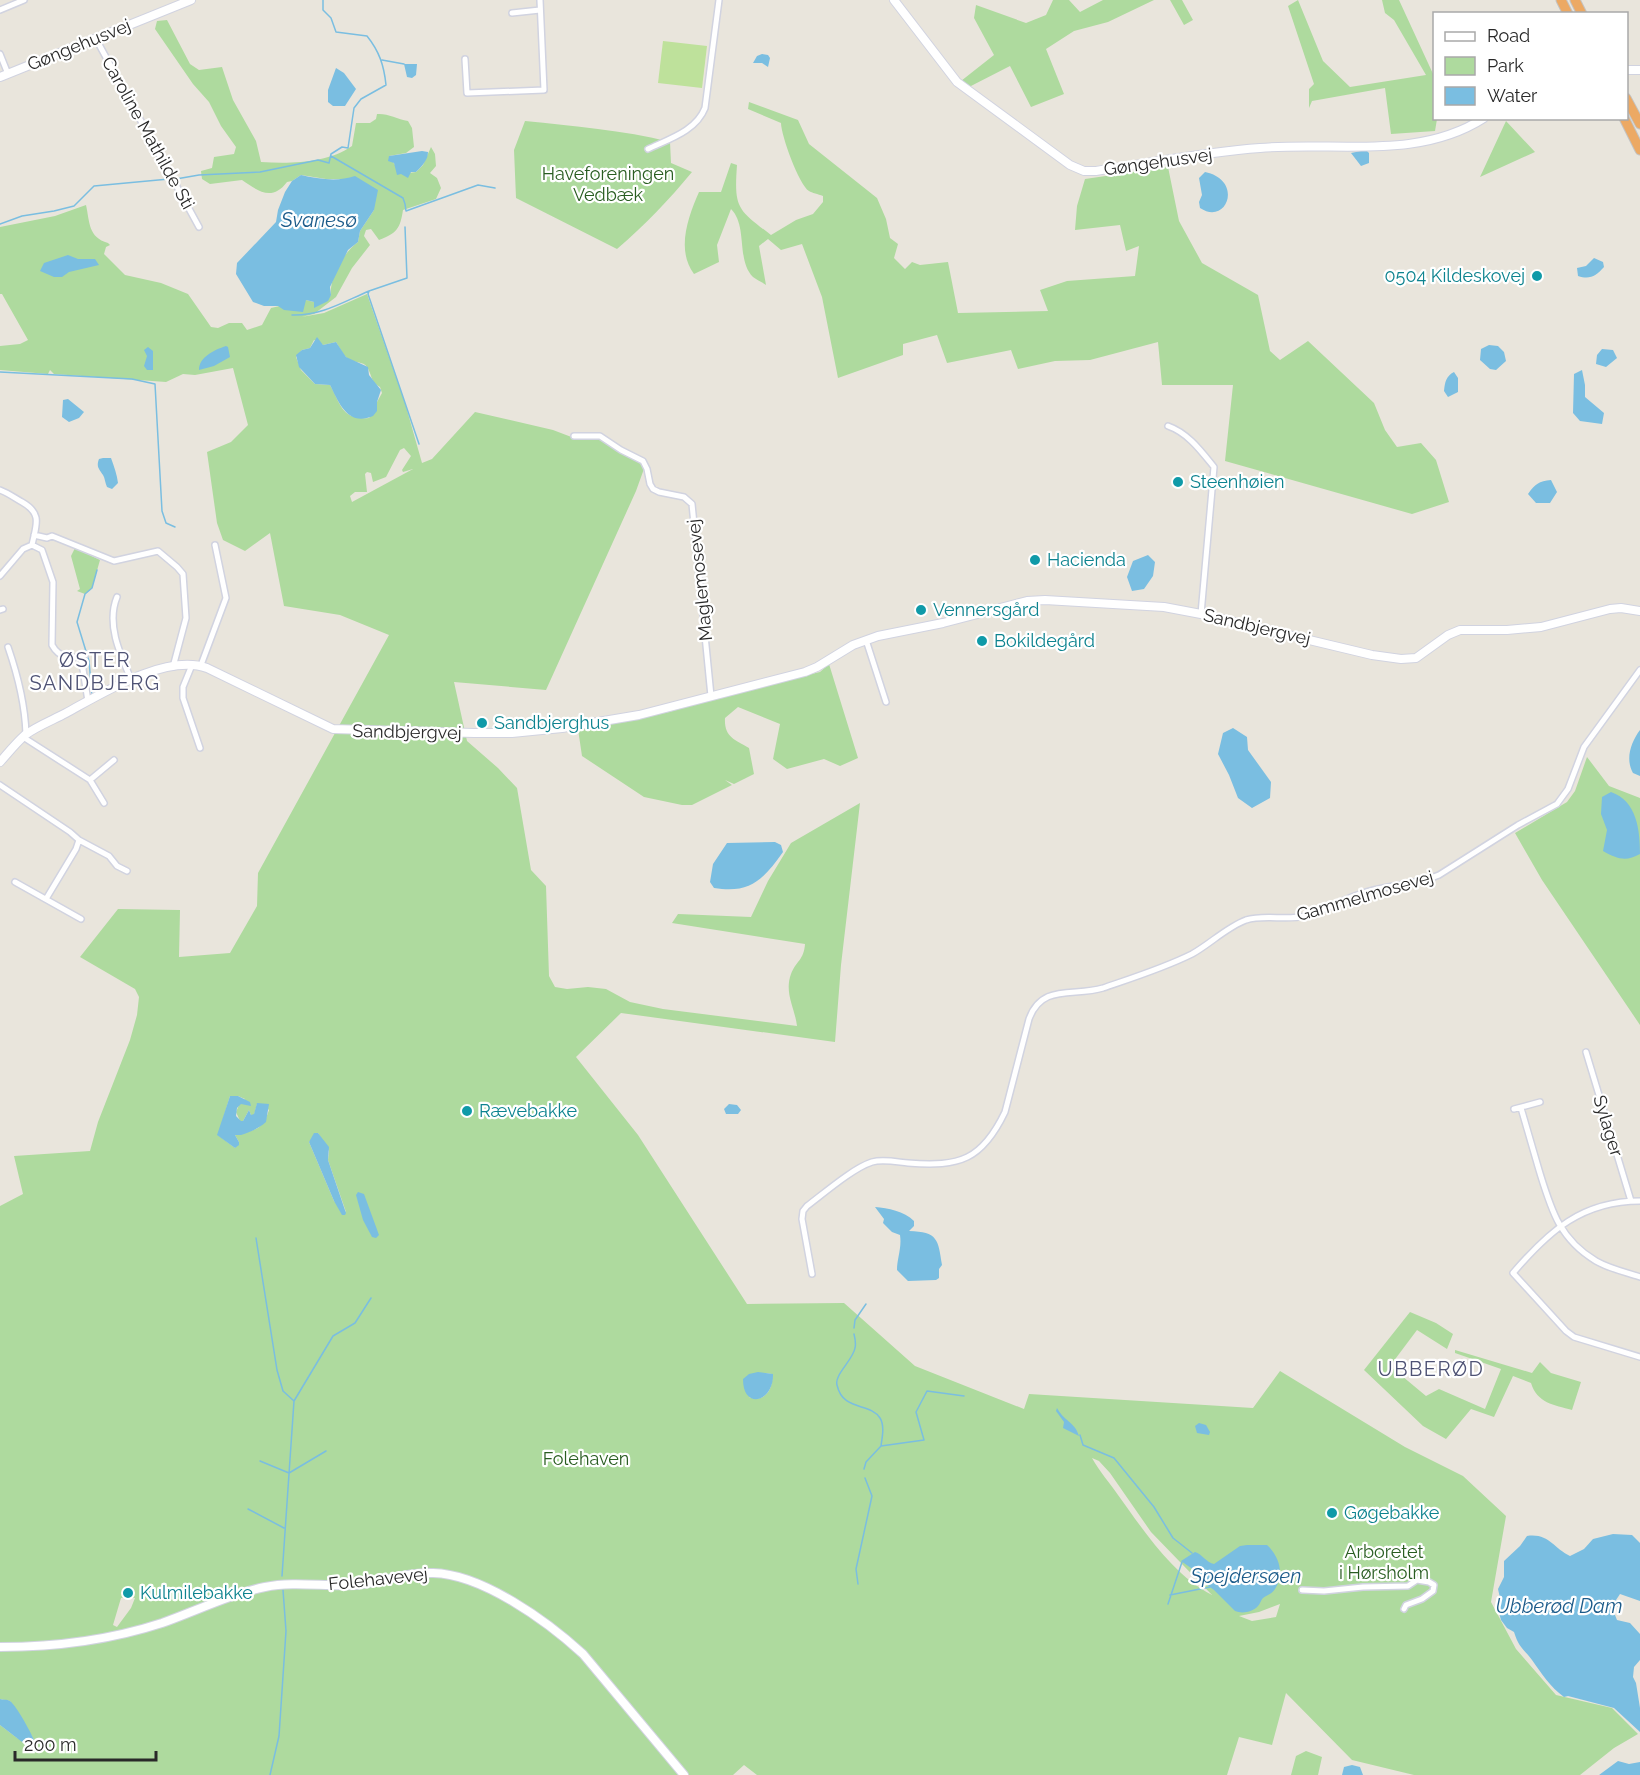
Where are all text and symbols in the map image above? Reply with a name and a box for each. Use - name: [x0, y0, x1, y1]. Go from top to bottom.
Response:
- legend: [1433, 12, 1628, 120]
- street label: Gøngehusvej: [24, 14, 133, 75]
- text: Road: [1487, 25, 1530, 46]
- street label: Caroline Mathilde Sti: [98, 53, 199, 213]
- text: Park: [1487, 55, 1524, 76]
- text: Water: [1487, 85, 1538, 106]
- street label: Gøngehusvej: [1102, 143, 1214, 180]
- park label: Haveforeningen Vedbæk: [542, 163, 674, 205]
- water label: Svanesø: [280, 208, 357, 232]
- place label: 0504 Kildeskovej: [1385, 265, 1525, 286]
- marker: 0504 Kildeskovej: [1530, 269, 1544, 283]
- place label: Steenhøien: [1190, 471, 1284, 492]
- marker: Steenhøien: [1171, 475, 1185, 489]
- street label: Maglemosevej: [683, 518, 716, 642]
- place label: Hacienda: [1047, 549, 1126, 570]
- marker: Hacienda: [1028, 553, 1042, 567]
- place label: Vennersgård: [933, 599, 1039, 620]
- marker: Vennersgård: [914, 603, 928, 617]
- street label: Sandbjergvej: [1202, 604, 1313, 649]
- place label: Bokildegård: [994, 630, 1095, 651]
- marker: Bokildegård: [975, 634, 989, 648]
- district label: ØSTER SANDBJERG: [29, 648, 161, 695]
- place label: Sandbjerghus: [494, 712, 610, 733]
- marker: Sandbjerghus: [475, 716, 489, 730]
- street label: Sandbjergvej: [352, 720, 462, 743]
- street label: Gammelmosevej: [1294, 866, 1436, 925]
- street label: Sylager: [1589, 1093, 1628, 1160]
- place label: Rævebakke: [479, 1100, 577, 1121]
- marker: Rævebakke: [460, 1104, 474, 1118]
- district label: UBBERØD: [1378, 1357, 1484, 1381]
- park label: Folehaven: [543, 1448, 629, 1469]
- place label: Gøgebakke: [1344, 1502, 1440, 1523]
- marker: Gøgebakke: [1325, 1506, 1339, 1520]
- park label: Arboretet i Hørsholm: [1339, 1541, 1429, 1583]
- street label: Folehavevej: [327, 1563, 429, 1594]
- water label: Spejdersøen: [1190, 1564, 1301, 1588]
- place label: Kulmilebakke: [140, 1582, 253, 1603]
- marker: Kulmilebakke: [121, 1586, 135, 1600]
- water label: Ubberød Dam: [1495, 1594, 1623, 1618]
- scale bar: [15, 1724, 156, 1762]
- text: 200 m: [24, 1734, 77, 1755]

